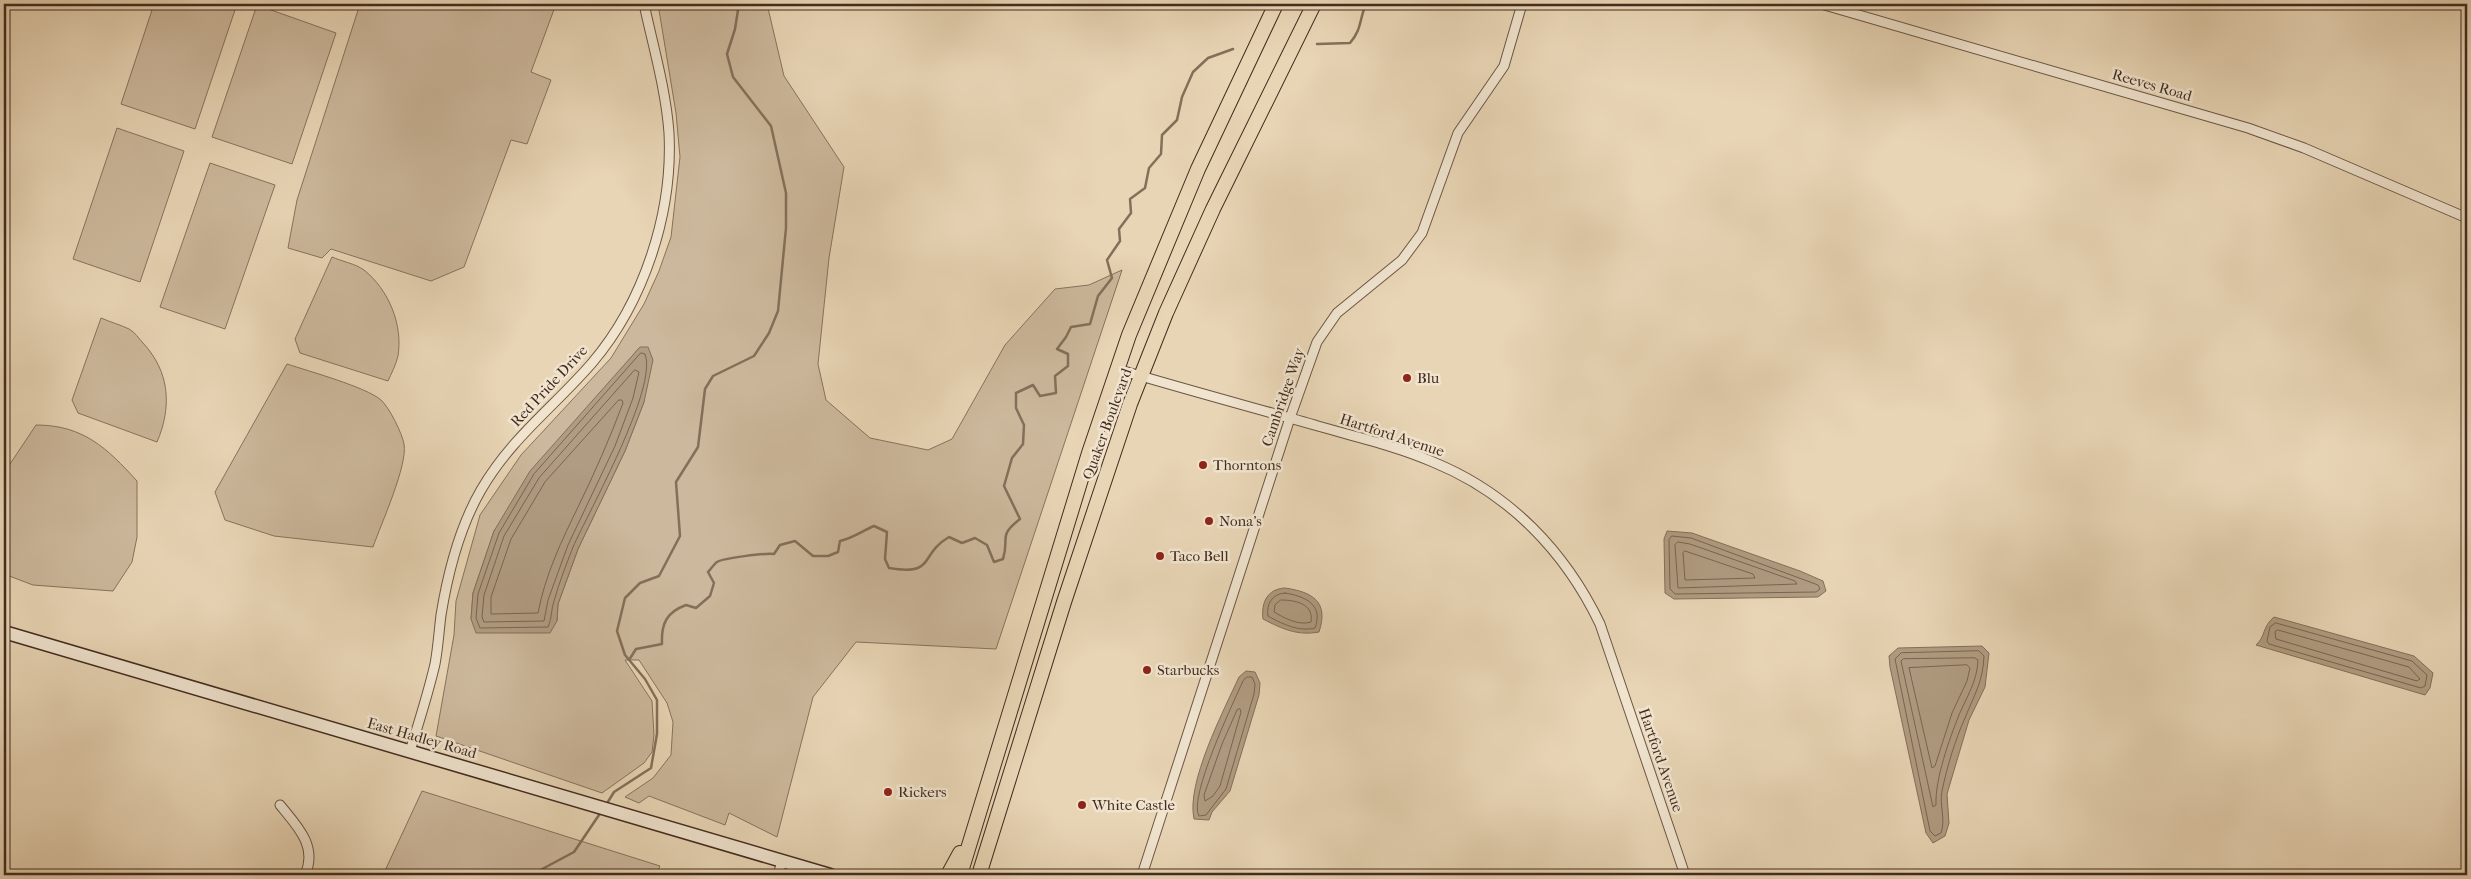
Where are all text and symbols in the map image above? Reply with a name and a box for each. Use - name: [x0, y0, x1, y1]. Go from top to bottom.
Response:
- street label: Reeves Road: [2110, 65, 2195, 105]
- street label: Red Pride Drive: [507, 341, 592, 430]
- street label: Cambridge Way: [1258, 344, 1309, 449]
- street label: Quaker Boulevard: [1078, 365, 1136, 482]
- place label: Blu: [1417, 369, 1440, 387]
- marker: Blu: [1401, 372, 1413, 384]
- street label: Hartford Avenue: [1337, 410, 1447, 461]
- place label: Thorntons: [1213, 456, 1282, 474]
- marker: Thorntons: [1197, 459, 1209, 471]
- place label: Nona's: [1219, 512, 1262, 530]
- marker: Nona's: [1203, 515, 1215, 527]
- place label: Taco Bell: [1170, 547, 1229, 565]
- marker: Taco Bell: [1154, 550, 1166, 562]
- place label: Starbucks: [1157, 661, 1220, 679]
- marker: Starbucks: [1141, 664, 1153, 676]
- street label: Hartford Avenue: [1635, 706, 1687, 815]
- street label: East Hadley Road: [365, 714, 480, 762]
- place label: Rickers: [898, 783, 947, 801]
- marker: Rickers: [882, 786, 894, 798]
- place label: White Castle: [1091, 796, 1175, 814]
- marker: White Castle: [1076, 799, 1088, 811]

